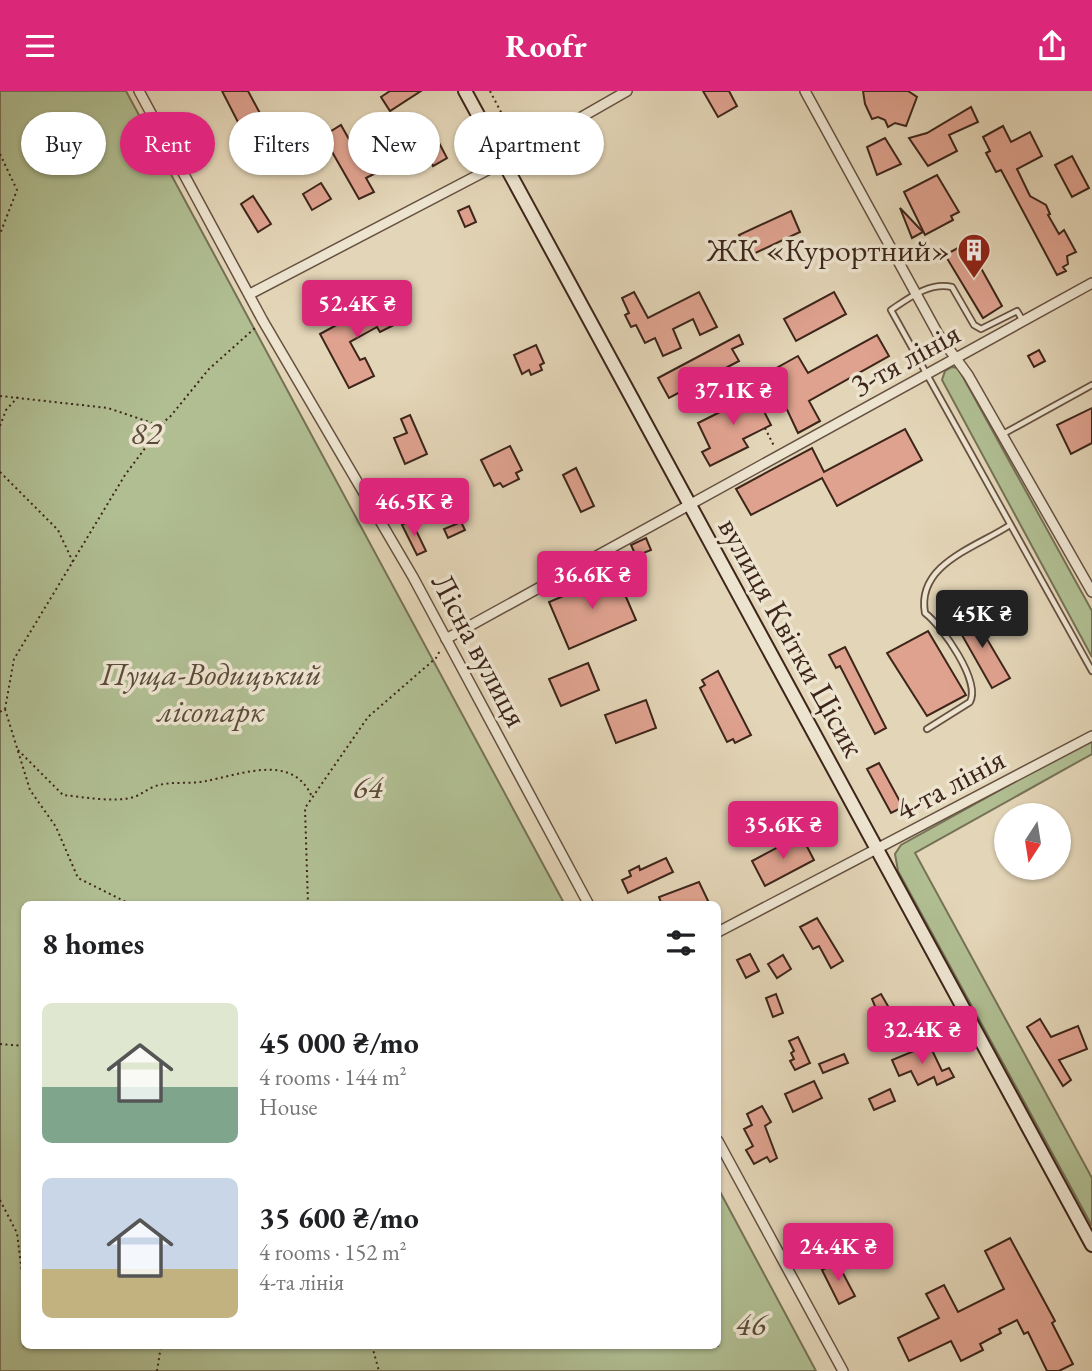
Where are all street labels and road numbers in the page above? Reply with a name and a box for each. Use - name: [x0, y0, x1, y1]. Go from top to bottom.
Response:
- street label: 3-тя лінія: [843, 312, 967, 406]
- street label: вулиця Квітки Цісик: [709, 510, 875, 764]
- street label: Лісна вулиця: [422, 566, 538, 734]
- street label: 4-та лінія: [888, 738, 1012, 830]

